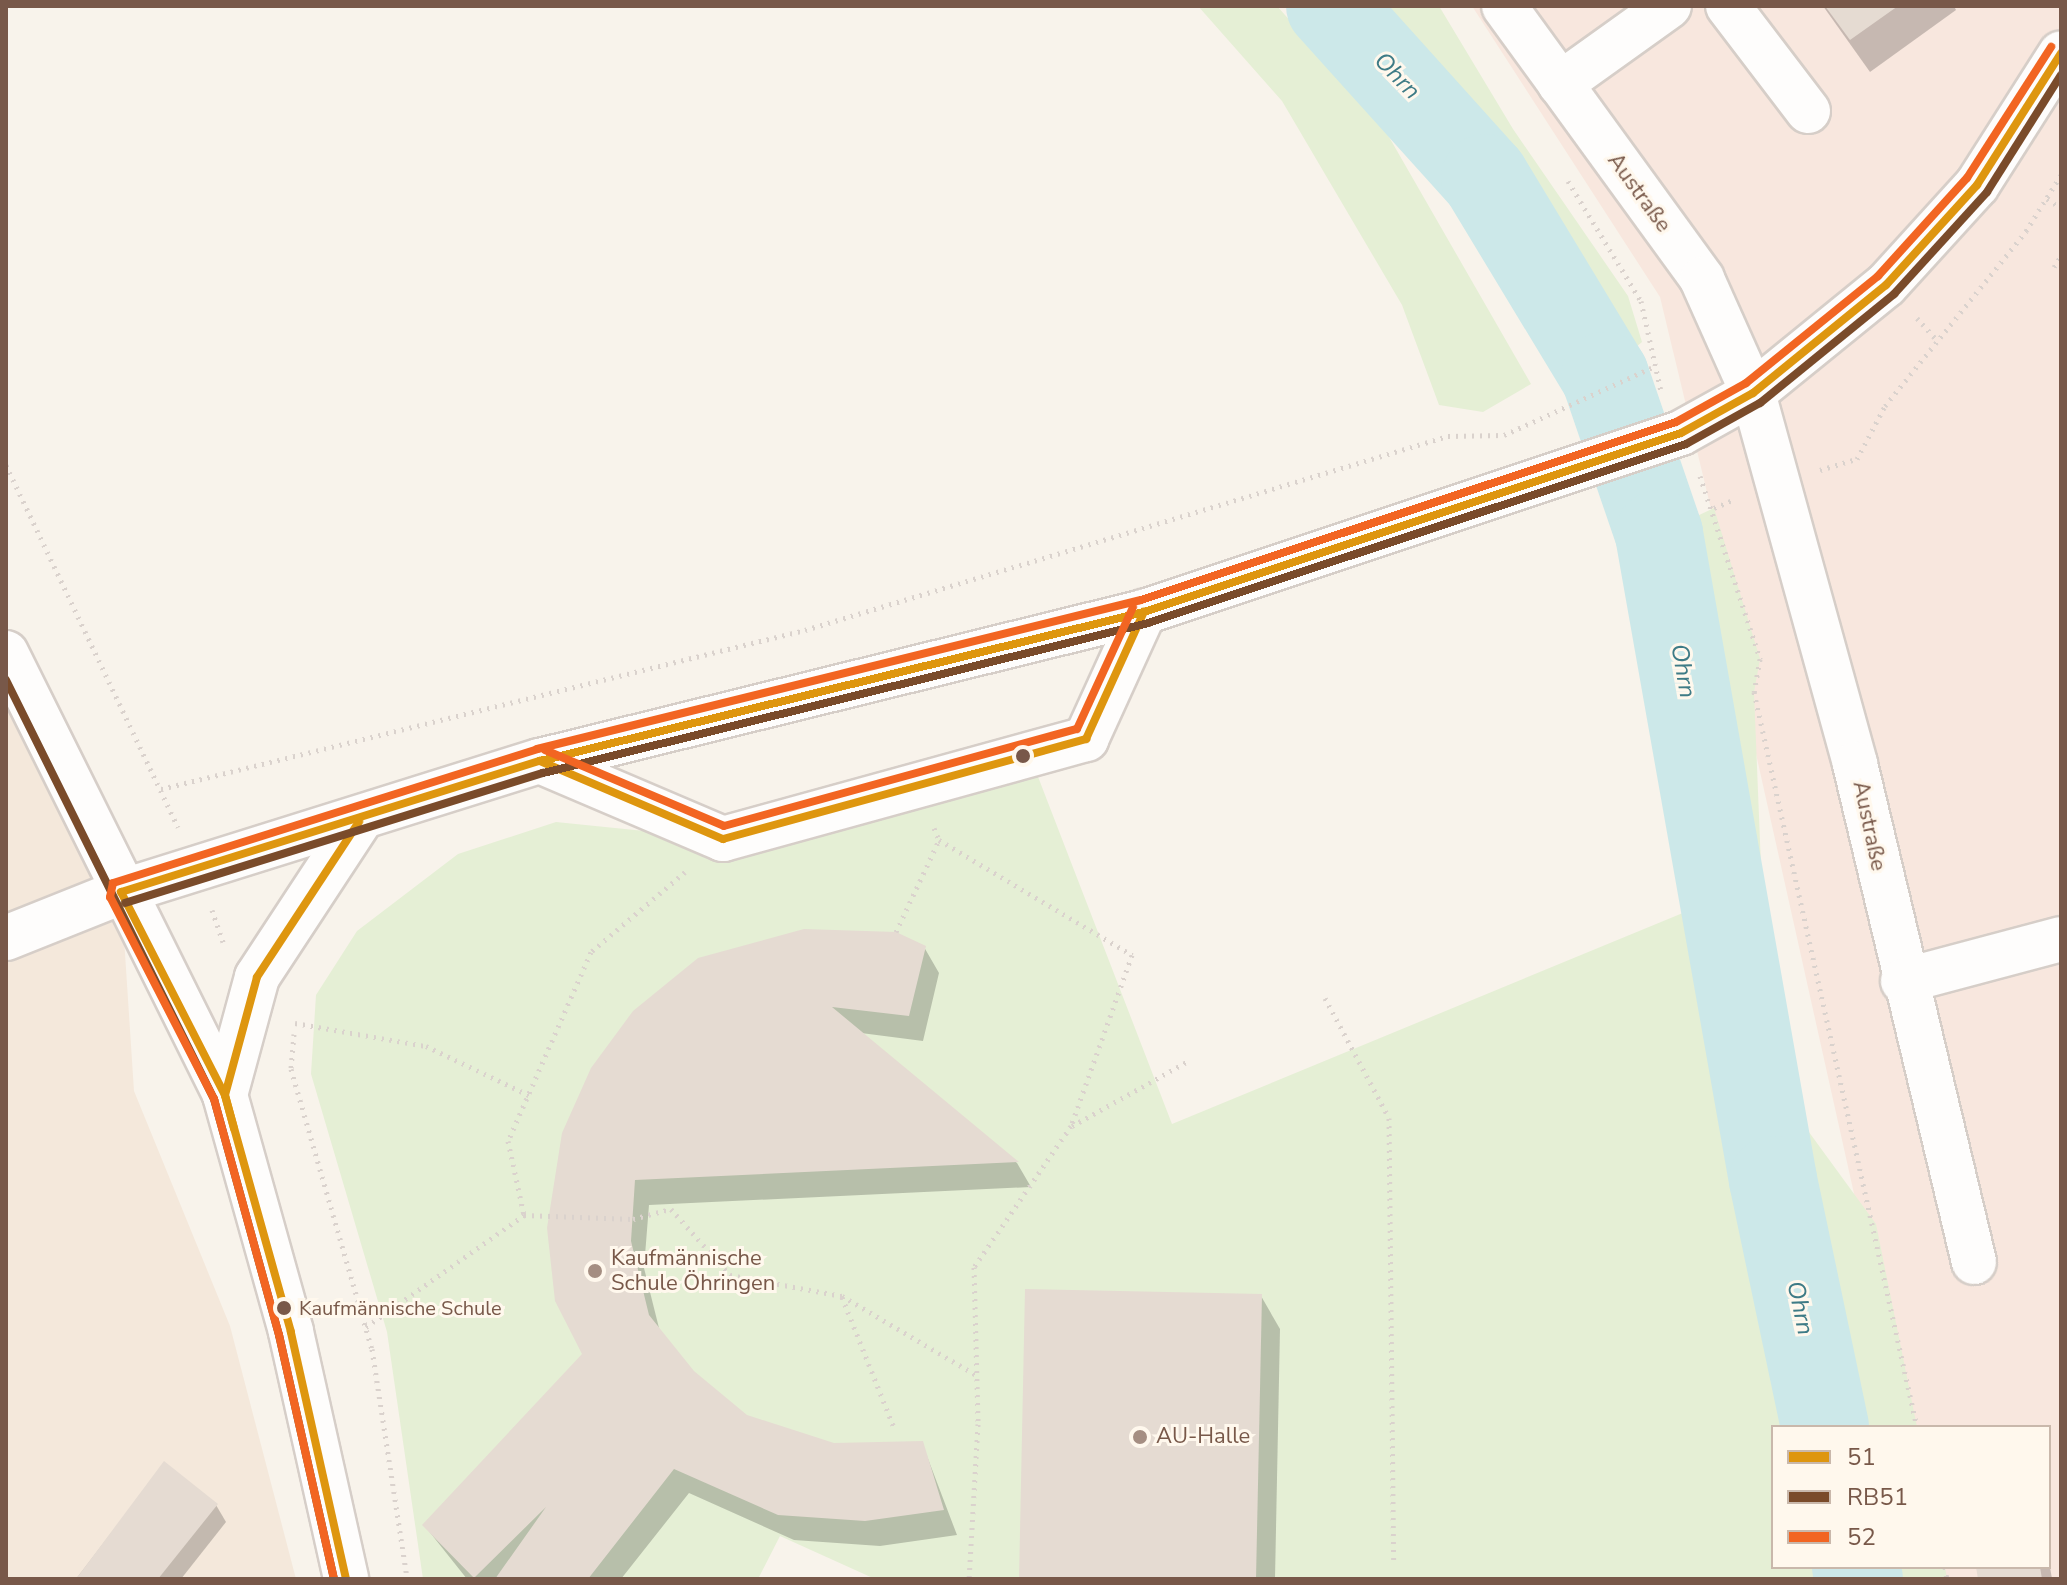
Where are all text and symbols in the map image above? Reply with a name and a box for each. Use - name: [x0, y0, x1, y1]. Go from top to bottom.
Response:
- water label: Ohrn: [1368, 46, 1426, 106]
- street label: Austraße: [1602, 148, 1676, 238]
- water label: Ohrn: [1664, 642, 1702, 700]
- unlabelled marker: [1015, 748, 1031, 764]
- street label: Austraße: [1847, 779, 1891, 873]
- place label: Kaufmännische Schule Öhringen: [611, 1245, 775, 1296]
- marker: Kaufmännische Schule Öhringen: [586, 1262, 604, 1280]
- water label: Ohrn: [1780, 1278, 1820, 1338]
- place label: Kaufmännische Schule: [299, 1296, 502, 1320]
- marker: Kaufmännische Schule: [276, 1300, 292, 1316]
- place label: AU-Halle: [1156, 1424, 1250, 1450]
- legend: [1771, 1425, 2051, 1569]
- marker: AU-Halle: [1131, 1428, 1149, 1446]
- text: 51: [1847, 1441, 1876, 1473]
- text: RB51: [1847, 1481, 1908, 1513]
- text: 52: [1847, 1521, 1876, 1553]

